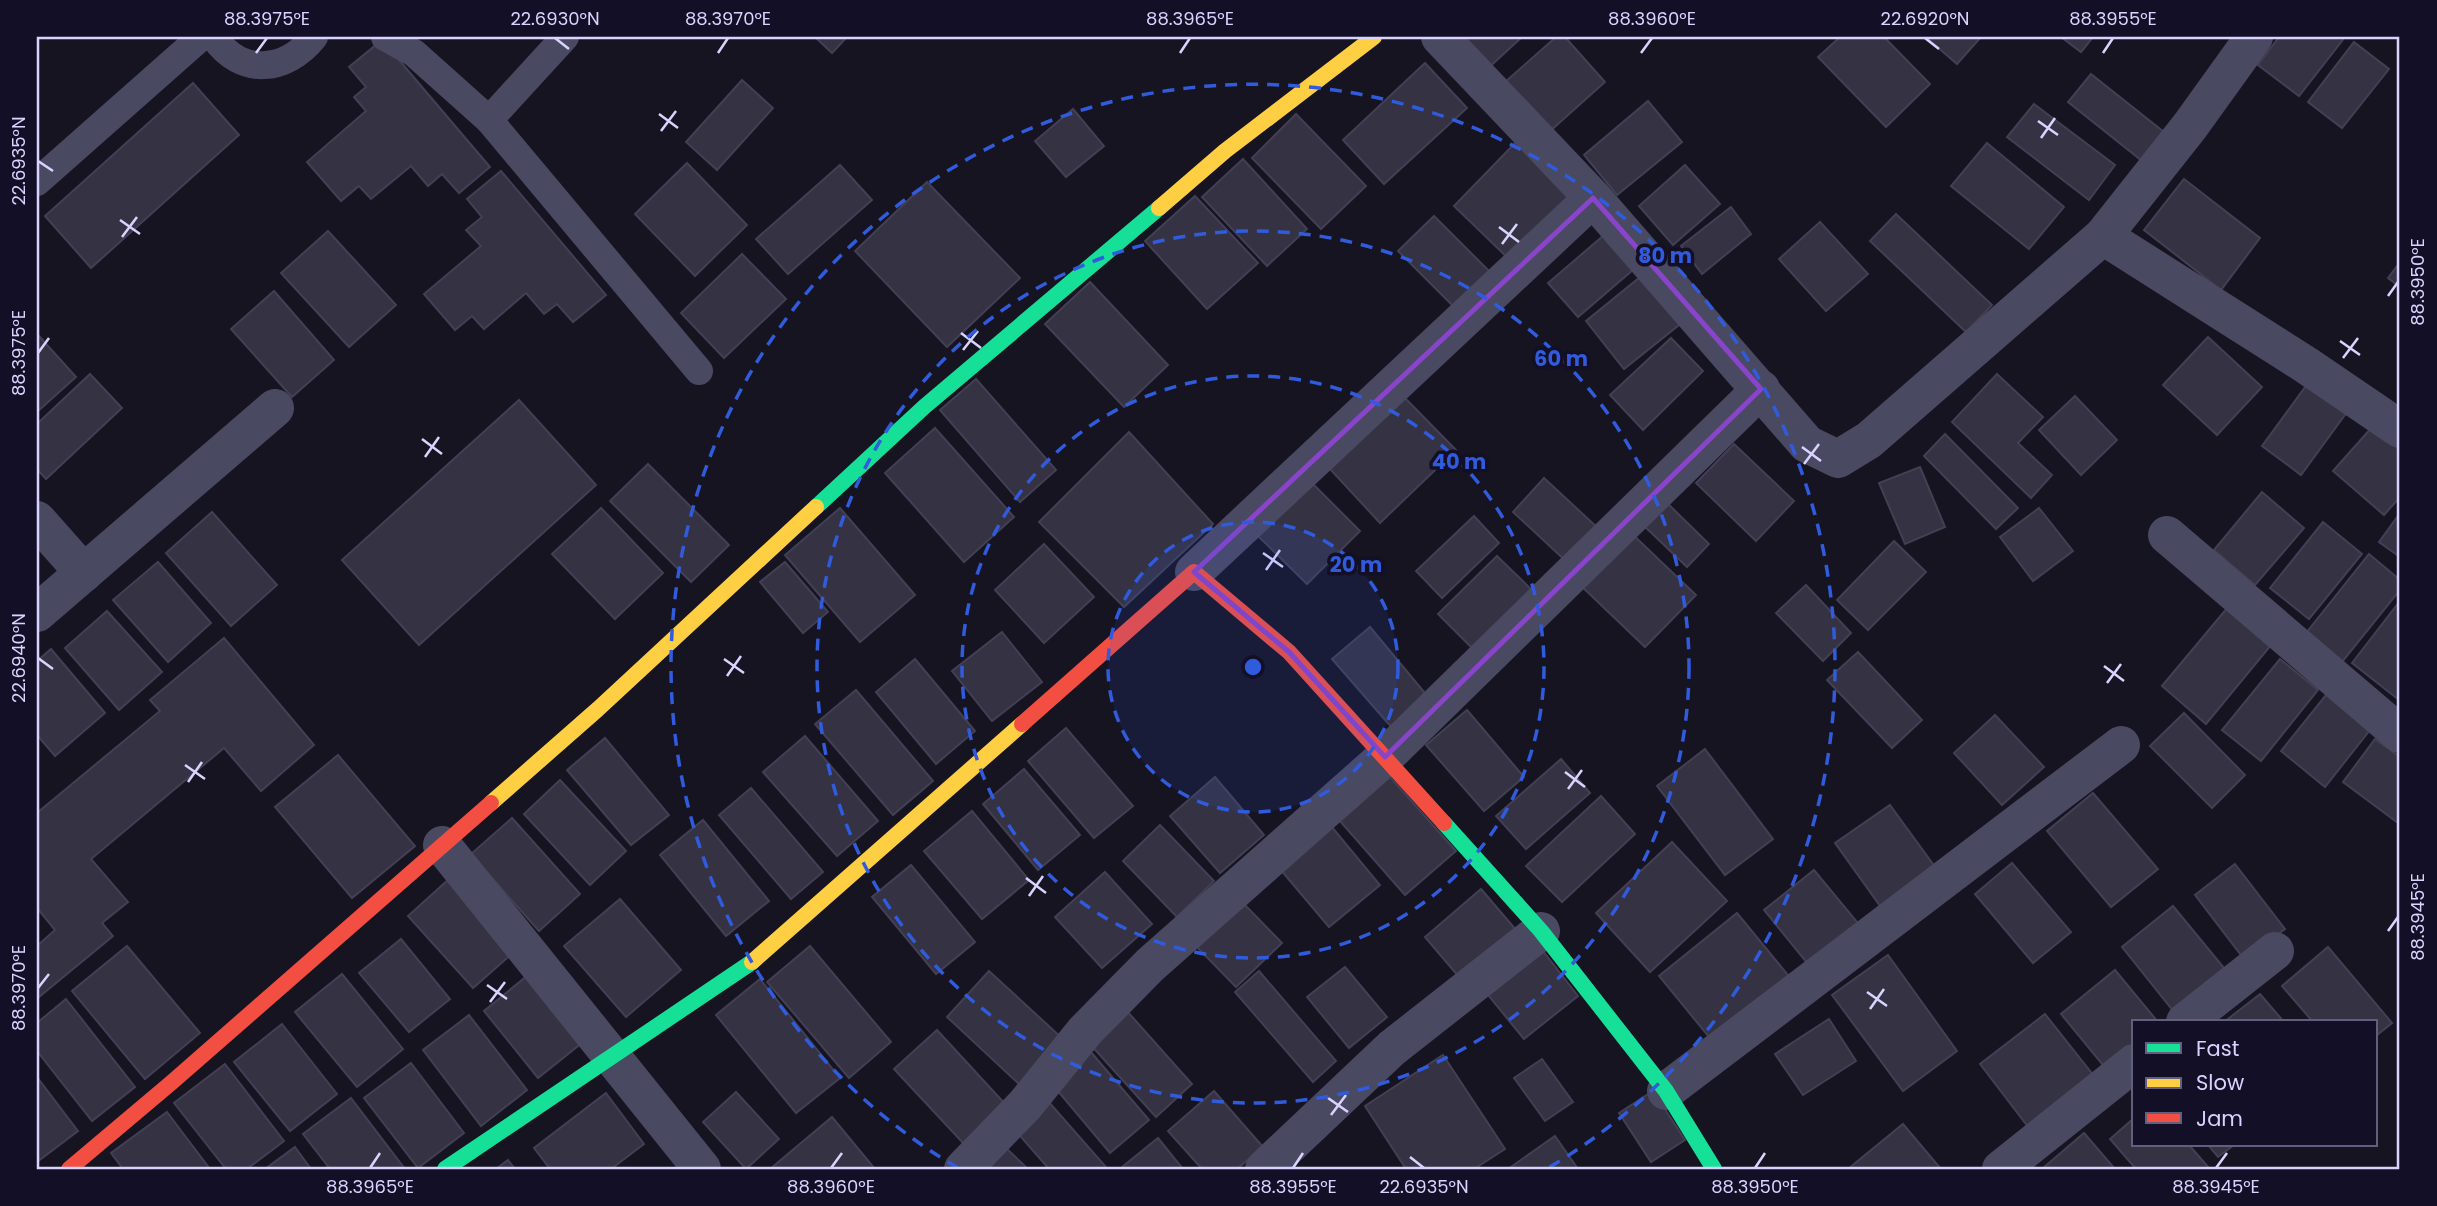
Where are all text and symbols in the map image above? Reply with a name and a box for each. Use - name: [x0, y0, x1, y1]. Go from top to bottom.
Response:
- text: 88.3975°E: [224, 6, 310, 31]
- text: 22.6930°N: [510, 6, 600, 31]
- text: 88.3970°E: [685, 6, 771, 31]
- text: 88.3965°E: [1146, 6, 1234, 31]
- text: 88.3960°E: [1608, 6, 1696, 31]
- text: 22.6920°N: [1881, 6, 1969, 31]
- text: 88.3955°E: [2069, 6, 2157, 31]
- text: 22.6935°N: [6, 116, 31, 206]
- text: 88.3950°E: [2405, 238, 2430, 326]
- text: 80 m: [1638, 241, 1692, 270]
- text: 88.3975°E: [6, 310, 31, 396]
- text: 60 m: [1534, 344, 1588, 373]
- text: 40 m: [1432, 447, 1486, 476]
- text: 20 m: [1330, 550, 1382, 579]
- text: 22.6940°N: [6, 613, 31, 703]
- centre of rings: [1241, 655, 1265, 679]
- text: 88.3945°E: [2405, 873, 2430, 961]
- text: 88.3970°E: [6, 945, 31, 1031]
- legend: [2132, 1020, 2378, 1146]
- text: Fast: [2196, 1034, 2239, 1063]
- text: Slow: [2196, 1068, 2244, 1097]
- text: Jam: [2196, 1104, 2243, 1133]
- text: 88.3965°E: [326, 1174, 414, 1199]
- text: 88.3960°E: [787, 1174, 875, 1199]
- text: 88.3955°E: [1249, 1174, 1337, 1199]
- text: 22.6935°N: [1379, 1174, 1469, 1199]
- text: 88.3950°E: [1711, 1174, 1799, 1199]
- text: 88.3945°E: [2172, 1174, 2260, 1199]

